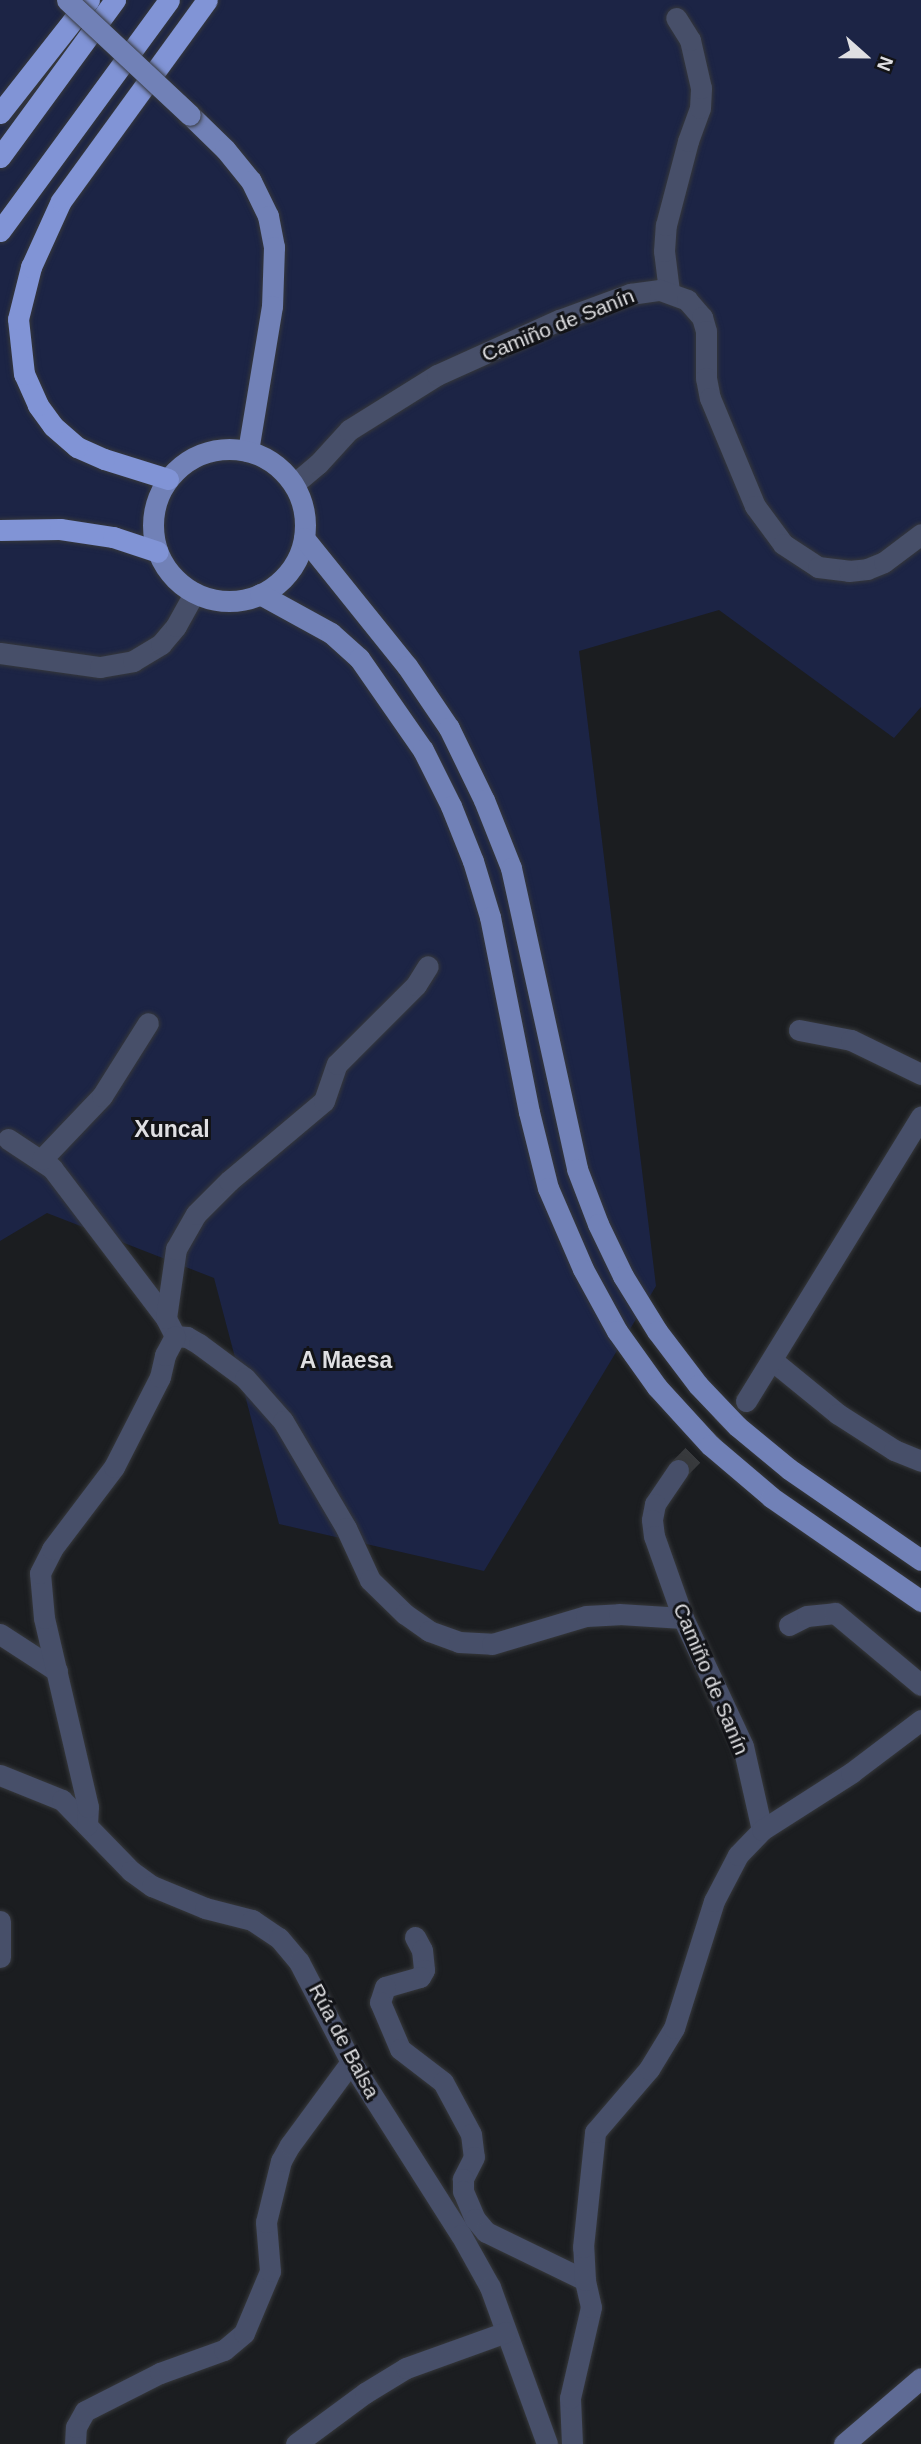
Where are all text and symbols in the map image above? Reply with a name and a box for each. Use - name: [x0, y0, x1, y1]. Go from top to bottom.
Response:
- north arrow: [830, 21, 900, 91]
- text: N: [873, 54, 897, 74]
- street label: Camiño de Sanín: [478, 283, 638, 367]
- district label: Xuncal: [134, 1115, 210, 1143]
- district label: A Maesa: [299, 1346, 393, 1374]
- street label: Camiño de Sanín: [668, 1599, 754, 1759]
- street label: Rúa de Balsa: [303, 1979, 385, 2103]

